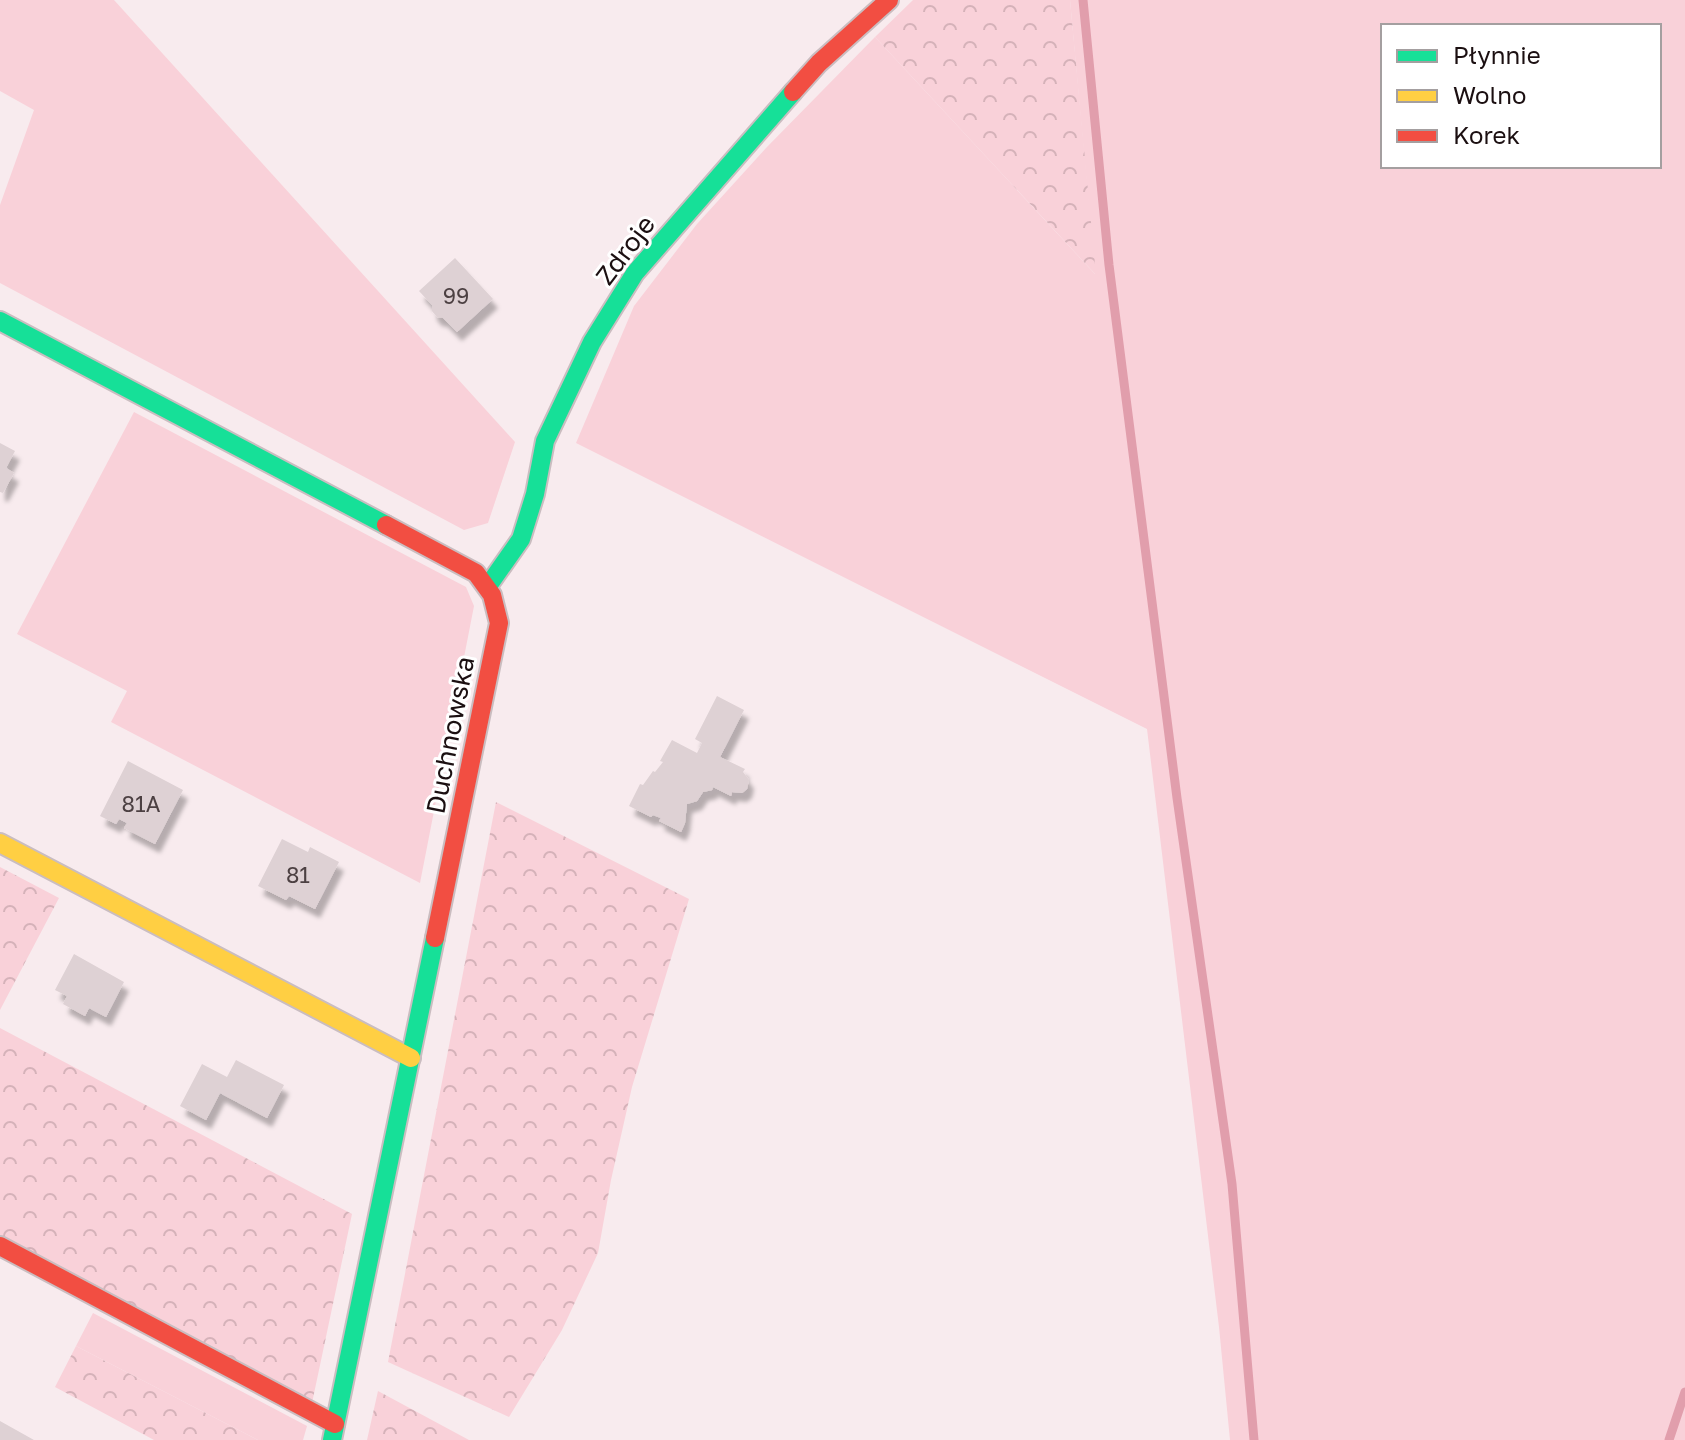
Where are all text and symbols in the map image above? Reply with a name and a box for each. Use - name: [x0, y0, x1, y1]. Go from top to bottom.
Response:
- legend: [1381, 24, 1661, 168]
- text: Płynnie: [1453, 40, 1541, 69]
- text: Wolno: [1453, 80, 1526, 109]
- text: Korek: [1453, 120, 1520, 149]
- street label: Zdroje: [589, 209, 661, 291]
- house number: 99: [443, 282, 469, 309]
- street label: Duchnowska: [420, 654, 480, 816]
- house number: 81A: [122, 790, 161, 817]
- house number: 81: [286, 861, 310, 888]

